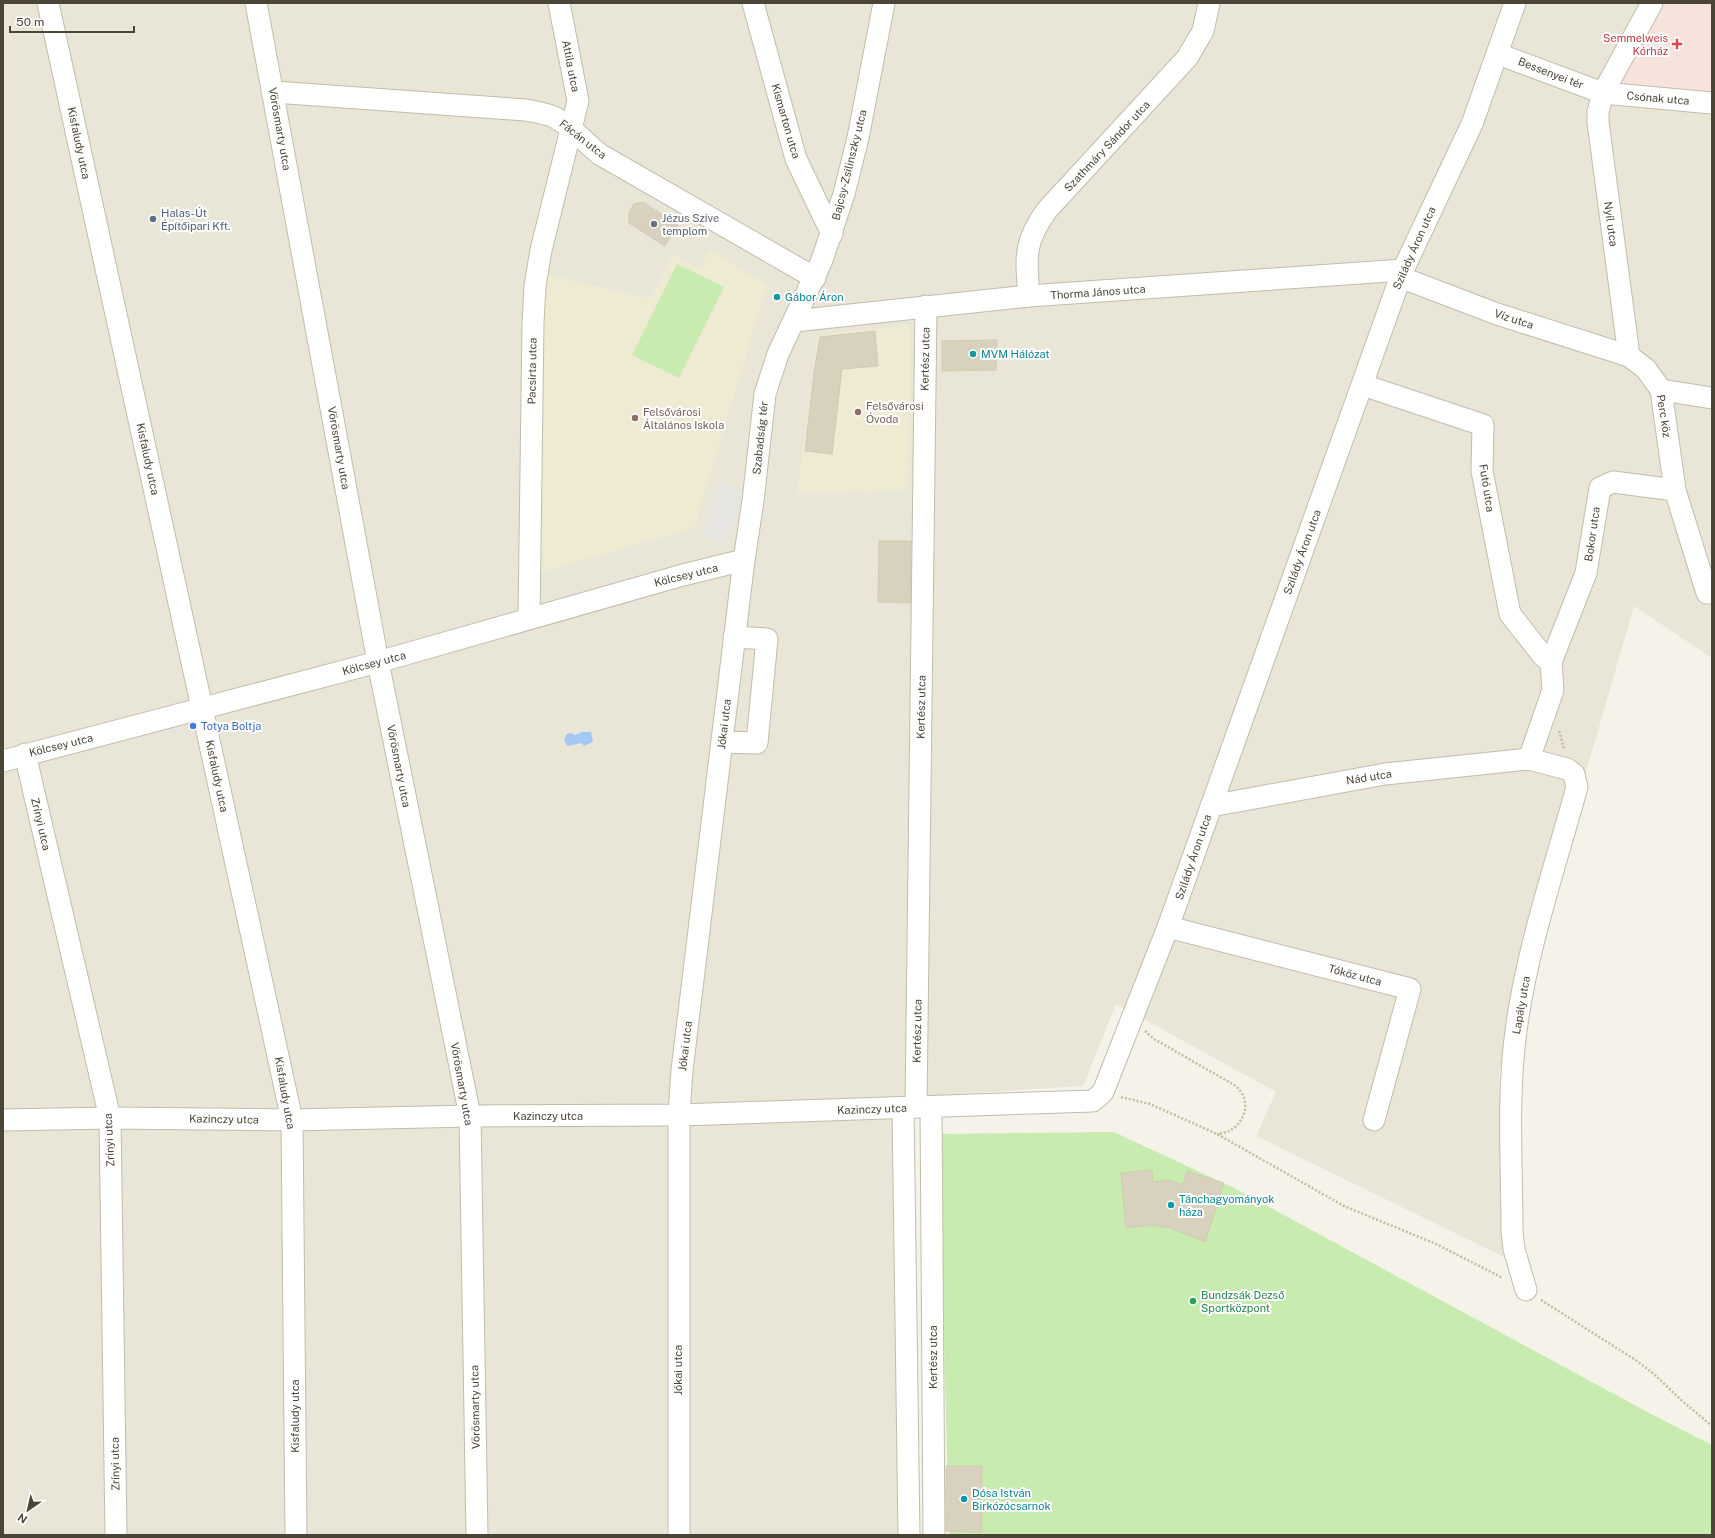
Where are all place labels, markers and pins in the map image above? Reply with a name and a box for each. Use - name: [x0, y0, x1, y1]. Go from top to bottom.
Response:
- place label: Semmelweis Kórház: [1603, 32, 1668, 57]
- marker: Semmelweis Kórház: [1671, 38, 1683, 50]
- place label: Halas-Út Építőipari Kft.: [161, 206, 230, 232]
- place label: Jézus Szíve templom: [662, 212, 719, 237]
- marker: Halas-Út Építőipari Kft.: [148, 214, 158, 224]
- marker: Jézus Szíve templom: [649, 219, 659, 229]
- place label: Gábor Áron: [785, 290, 844, 303]
- marker: Gábor Áron: [772, 292, 782, 302]
- place label: MVM Hálózat: [981, 348, 1050, 360]
- marker: MVM Hálózat: [968, 349, 978, 359]
- place label: Felsővárosi Óvoda: [866, 400, 924, 425]
- place label: Felsővárosi Általános Iskola: [643, 406, 724, 431]
- marker: Felsővárosi Óvoda: [853, 407, 863, 417]
- marker: Felsővárosi Általános Iskola: [630, 413, 640, 423]
- place label: Totya Boltja: [201, 720, 261, 732]
- marker: Totya Boltja: [188, 721, 198, 731]
- place label: Tánchagyományok háza: [1179, 1193, 1274, 1218]
- marker: Tánchagyományok háza: [1166, 1200, 1176, 1210]
- place label: Bundzsák Dezső Sportközpont: [1201, 1289, 1284, 1314]
- marker: Bundzsák Dezső Sportközpont: [1188, 1296, 1198, 1306]
- place label: Dósa István Birkózócsarnok: [972, 1487, 1051, 1512]
- marker: Dósa István Birkózócsarnok: [959, 1494, 969, 1504]

